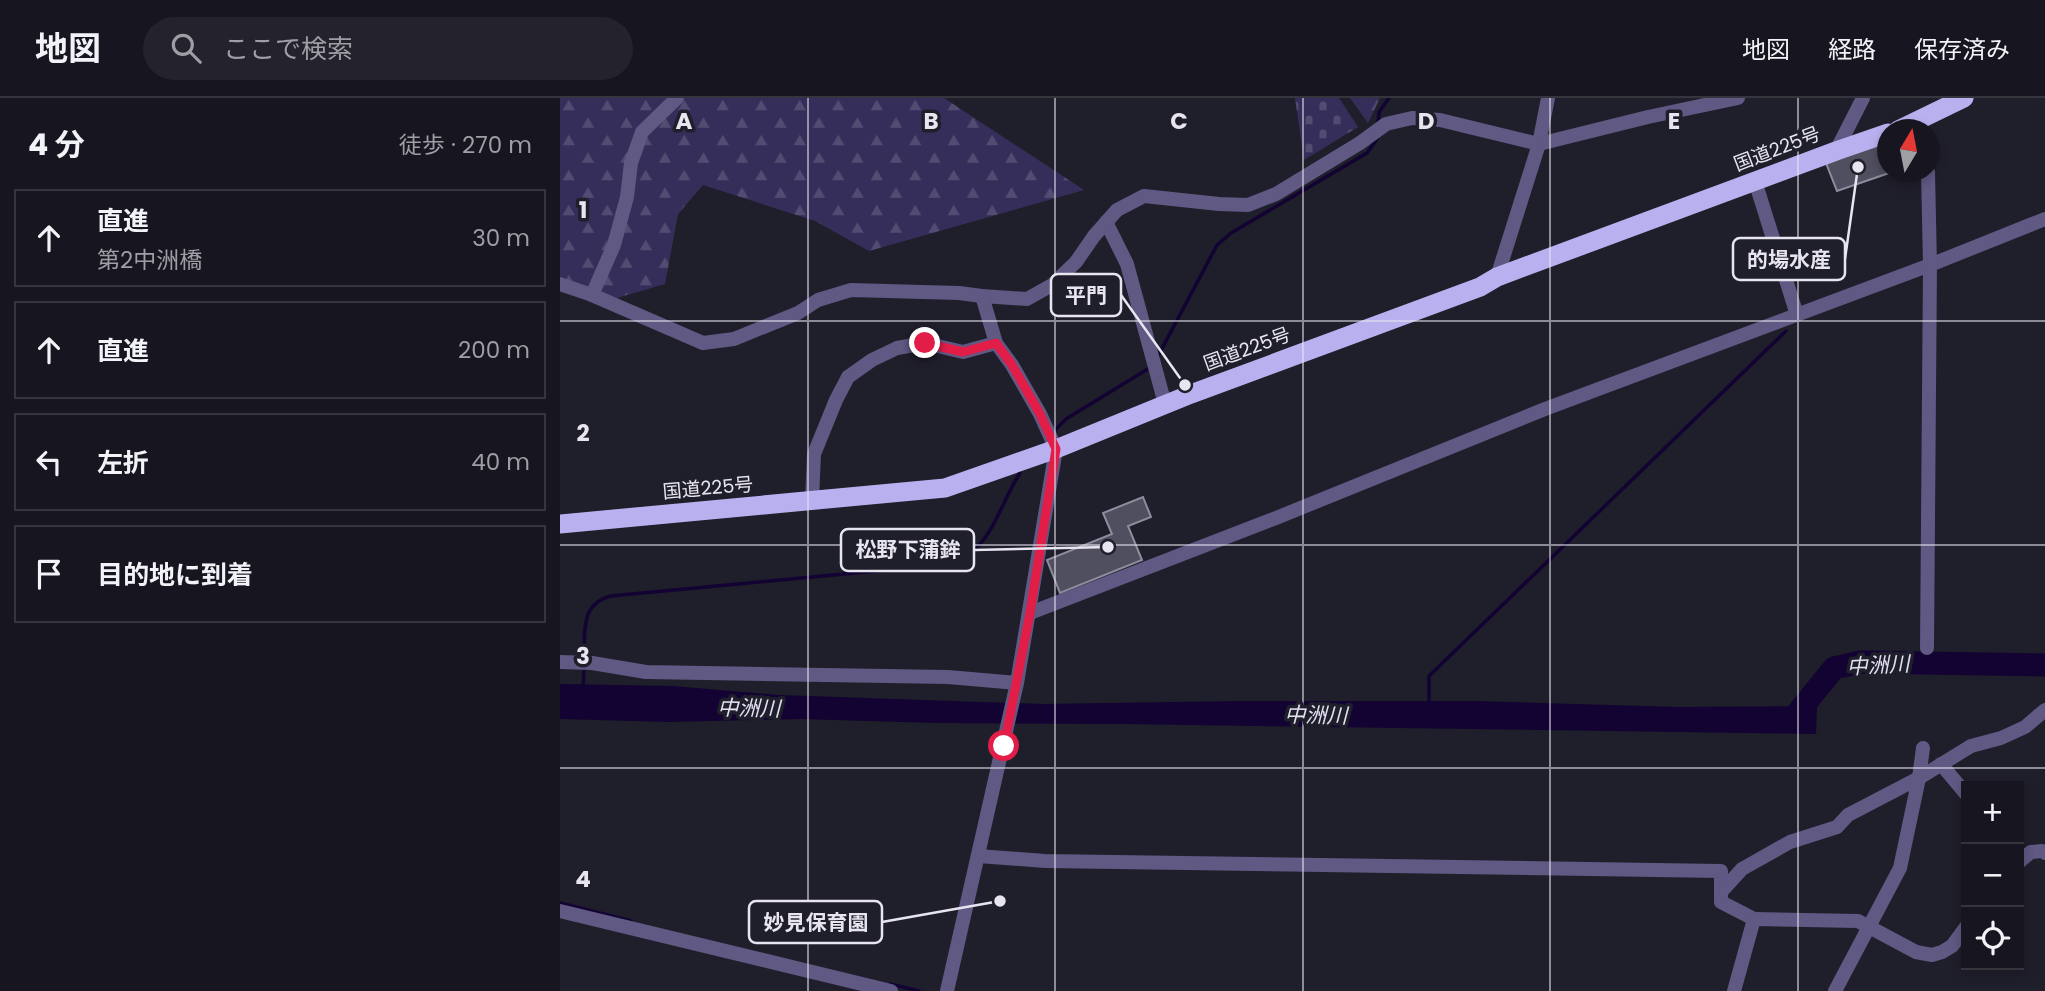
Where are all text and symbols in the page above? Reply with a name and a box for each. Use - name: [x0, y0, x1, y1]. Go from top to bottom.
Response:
- search box: [143, 17, 633, 80]
- text: 地図: [35, 25, 101, 72]
- icon: search: [167, 29, 205, 67]
- text: ここで検索: [223, 31, 353, 67]
- text: 地図: [1742, 33, 1790, 66]
- text: 経路: [1828, 33, 1876, 66]
- text: 保存済み: [1914, 33, 2010, 66]
- text: A: [676, 105, 693, 137]
- text: B: [923, 105, 939, 137]
- text: C: [1170, 105, 1188, 137]
- text: D: [1418, 105, 1434, 137]
- text: E: [1668, 105, 1680, 137]
- north arrow: [1877, 119, 1940, 182]
- street label: 国道225号: [1730, 120, 1824, 178]
- text: 4 分: [28, 123, 85, 166]
- text: 徒歩 · 270 m: [399, 129, 532, 161]
- text: 1: [579, 194, 587, 226]
- text: 直進: [97, 203, 149, 239]
- icon: ahead: [30, 219, 68, 257]
- text: 30 m: [472, 222, 530, 254]
- callout: 的場水産: [1733, 238, 1845, 280]
- text: 第2中洲橋: [97, 244, 202, 276]
- text: 的場水産: [1747, 245, 1831, 274]
- callout: 平門: [1051, 274, 1121, 316]
- text: 平門: [1065, 281, 1107, 310]
- street label: 国道225号: [1200, 321, 1294, 377]
- route end: [909, 327, 940, 358]
- icon: ahead: [30, 331, 68, 369]
- text: 直進: [97, 333, 149, 369]
- text: 200 m: [458, 334, 530, 366]
- text: 2: [576, 417, 590, 449]
- icon: left: [30, 443, 68, 481]
- text: 左折: [97, 445, 149, 481]
- text: 40 m: [471, 446, 530, 478]
- street label: 国道225号: [662, 471, 754, 505]
- callout: 松野下蒲鉾: [841, 529, 974, 571]
- text: 松野下蒲鉾: [856, 535, 961, 564]
- icon: arrive: [30, 555, 68, 593]
- text: 目的地に到着: [97, 557, 253, 593]
- text: 3: [576, 640, 590, 672]
- water label: 中洲川: [1846, 649, 1912, 681]
- water label: 中洲川: [717, 693, 783, 723]
- water label: 中洲川: [1284, 700, 1350, 730]
- route start: [988, 730, 1019, 761]
- map controls: [1961, 781, 2024, 970]
- button: +: [1961, 781, 2024, 844]
- button: −: [1961, 844, 2024, 907]
- text: 4: [575, 863, 591, 895]
- callout: 妙見保育園: [749, 901, 882, 943]
- button: locate: [1961, 907, 2024, 970]
- text: 妙見保育園: [764, 908, 869, 937]

